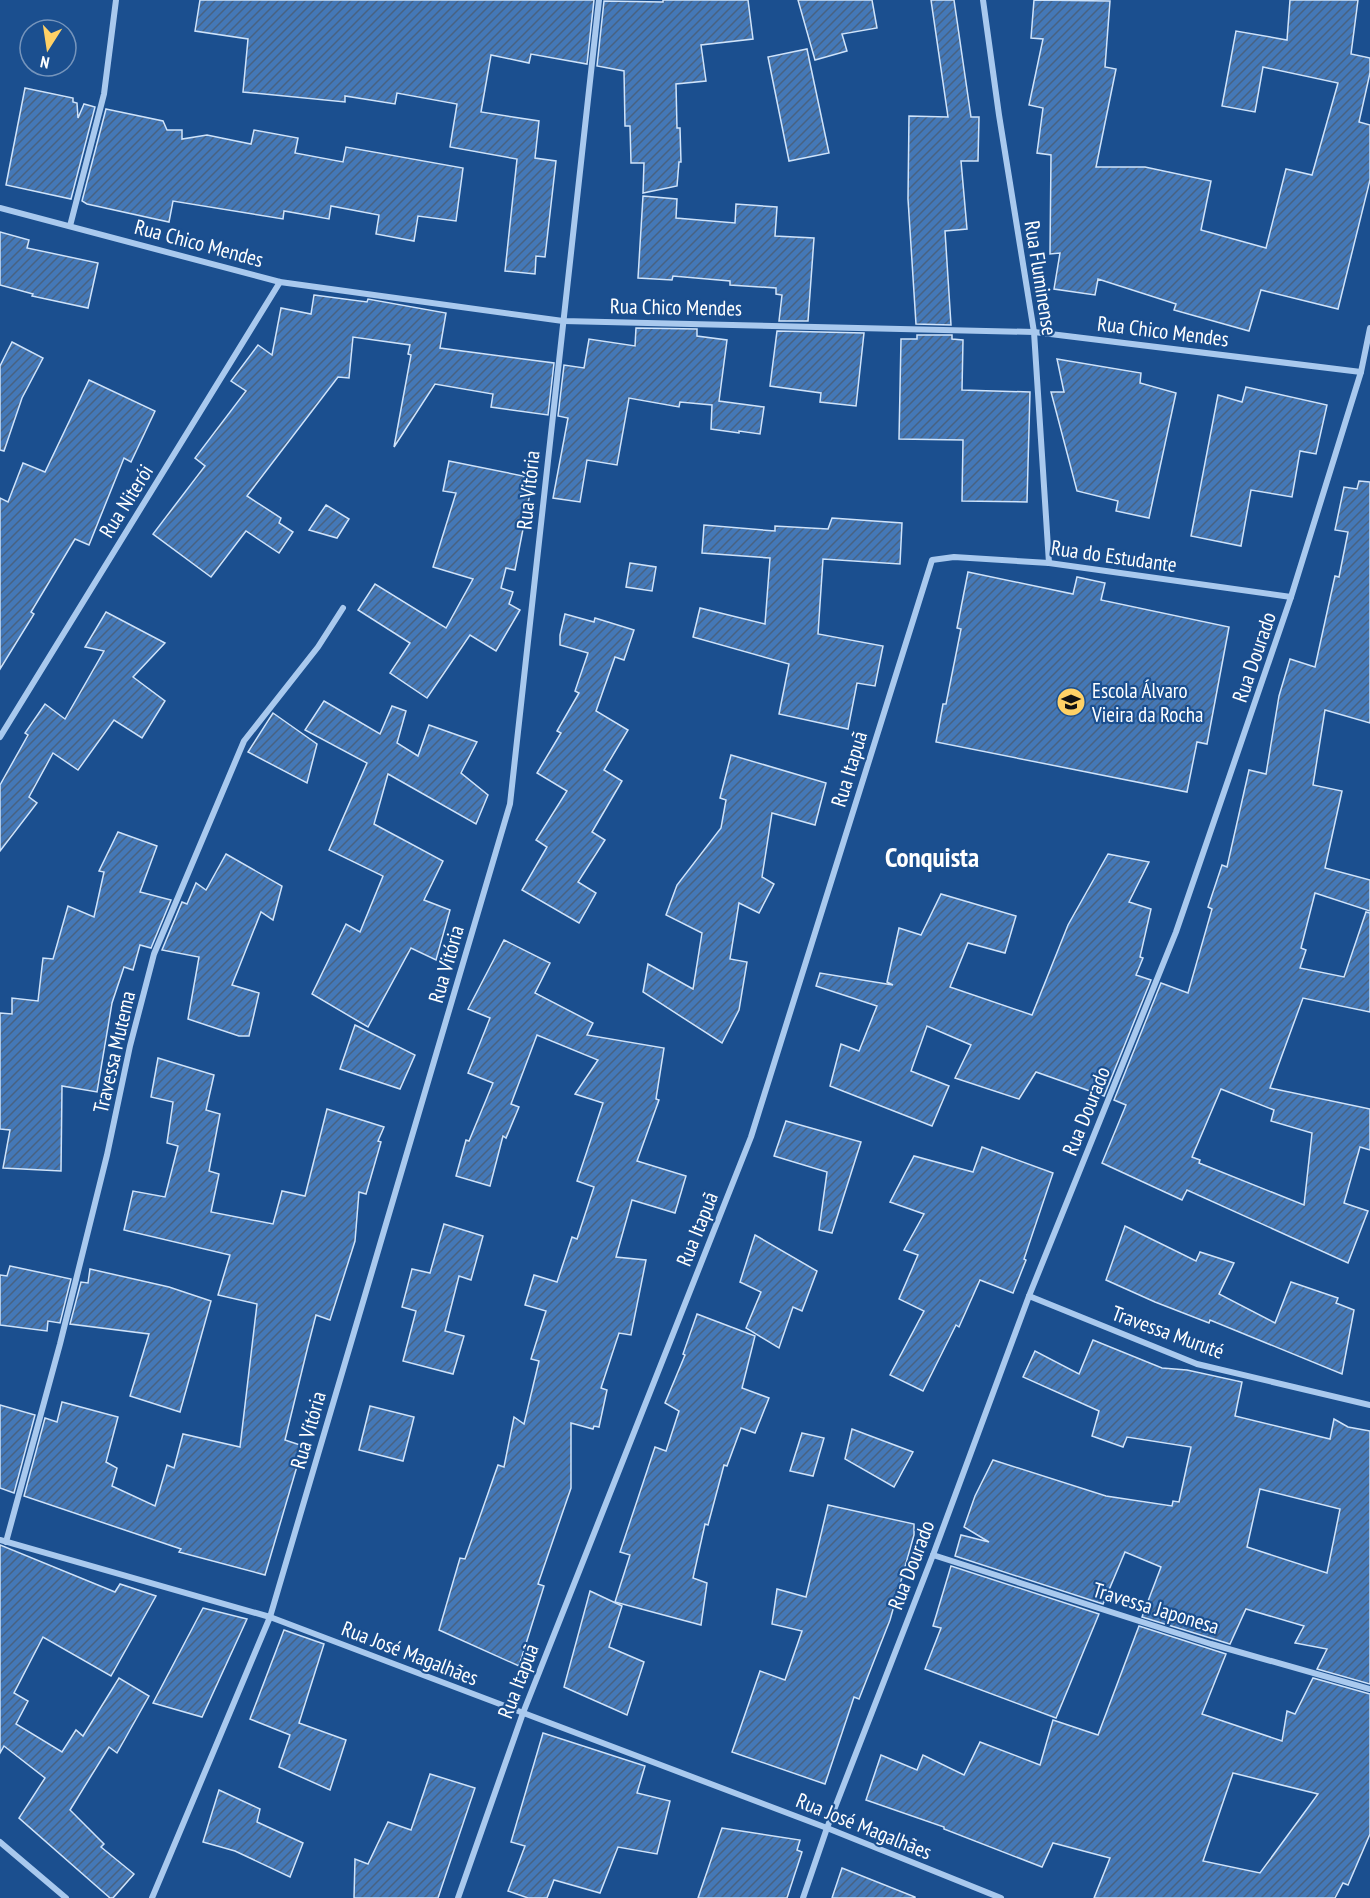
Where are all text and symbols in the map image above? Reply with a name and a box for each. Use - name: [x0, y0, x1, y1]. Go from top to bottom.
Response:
- north arrow: [18, 18, 78, 78]
- text: N: [39, 52, 51, 73]
- street label: Rua Chico Mendes: [132, 213, 266, 273]
- street label: Rua Fluminense: [1019, 219, 1063, 337]
- street label: Rua Chico Mendes: [610, 292, 742, 322]
- street label: Rua Chico Mendes: [1096, 310, 1230, 352]
- street label: Rua Vitória: [510, 449, 546, 531]
- street label: Rua Niterói: [93, 459, 159, 543]
- street label: Rua do Estudante: [1049, 534, 1179, 578]
- street label: Rua Dourado: [1226, 608, 1282, 706]
- place label: Escola Álvaro Vieira da Rocha: [1091, 677, 1204, 728]
- school or university icon: Escola Álvaro Vieira da Rocha: [1055, 686, 1087, 718]
- street label: Rua Itapuã: [825, 728, 873, 810]
- district label: Conquista: [885, 840, 979, 874]
- street label: Rua Vitória: [422, 922, 470, 1006]
- street label: Travessa Mutema: [87, 988, 141, 1116]
- street label: Rua Dourado: [1056, 1063, 1116, 1159]
- street label: Rua Itapuã: [670, 1188, 724, 1270]
- street label: Travessa Muruté: [1108, 1299, 1228, 1365]
- street label: Rua Vitória: [284, 1388, 332, 1472]
- street label: Rua Dourado: [882, 1516, 940, 1614]
- street label: Travessa Japonesa: [1090, 1576, 1222, 1640]
- street label: Rua José Magalhães: [338, 1615, 482, 1691]
- street label: Rua Itapuã: [491, 1640, 545, 1722]
- street label: Rua José Magalhães: [792, 1787, 936, 1865]

